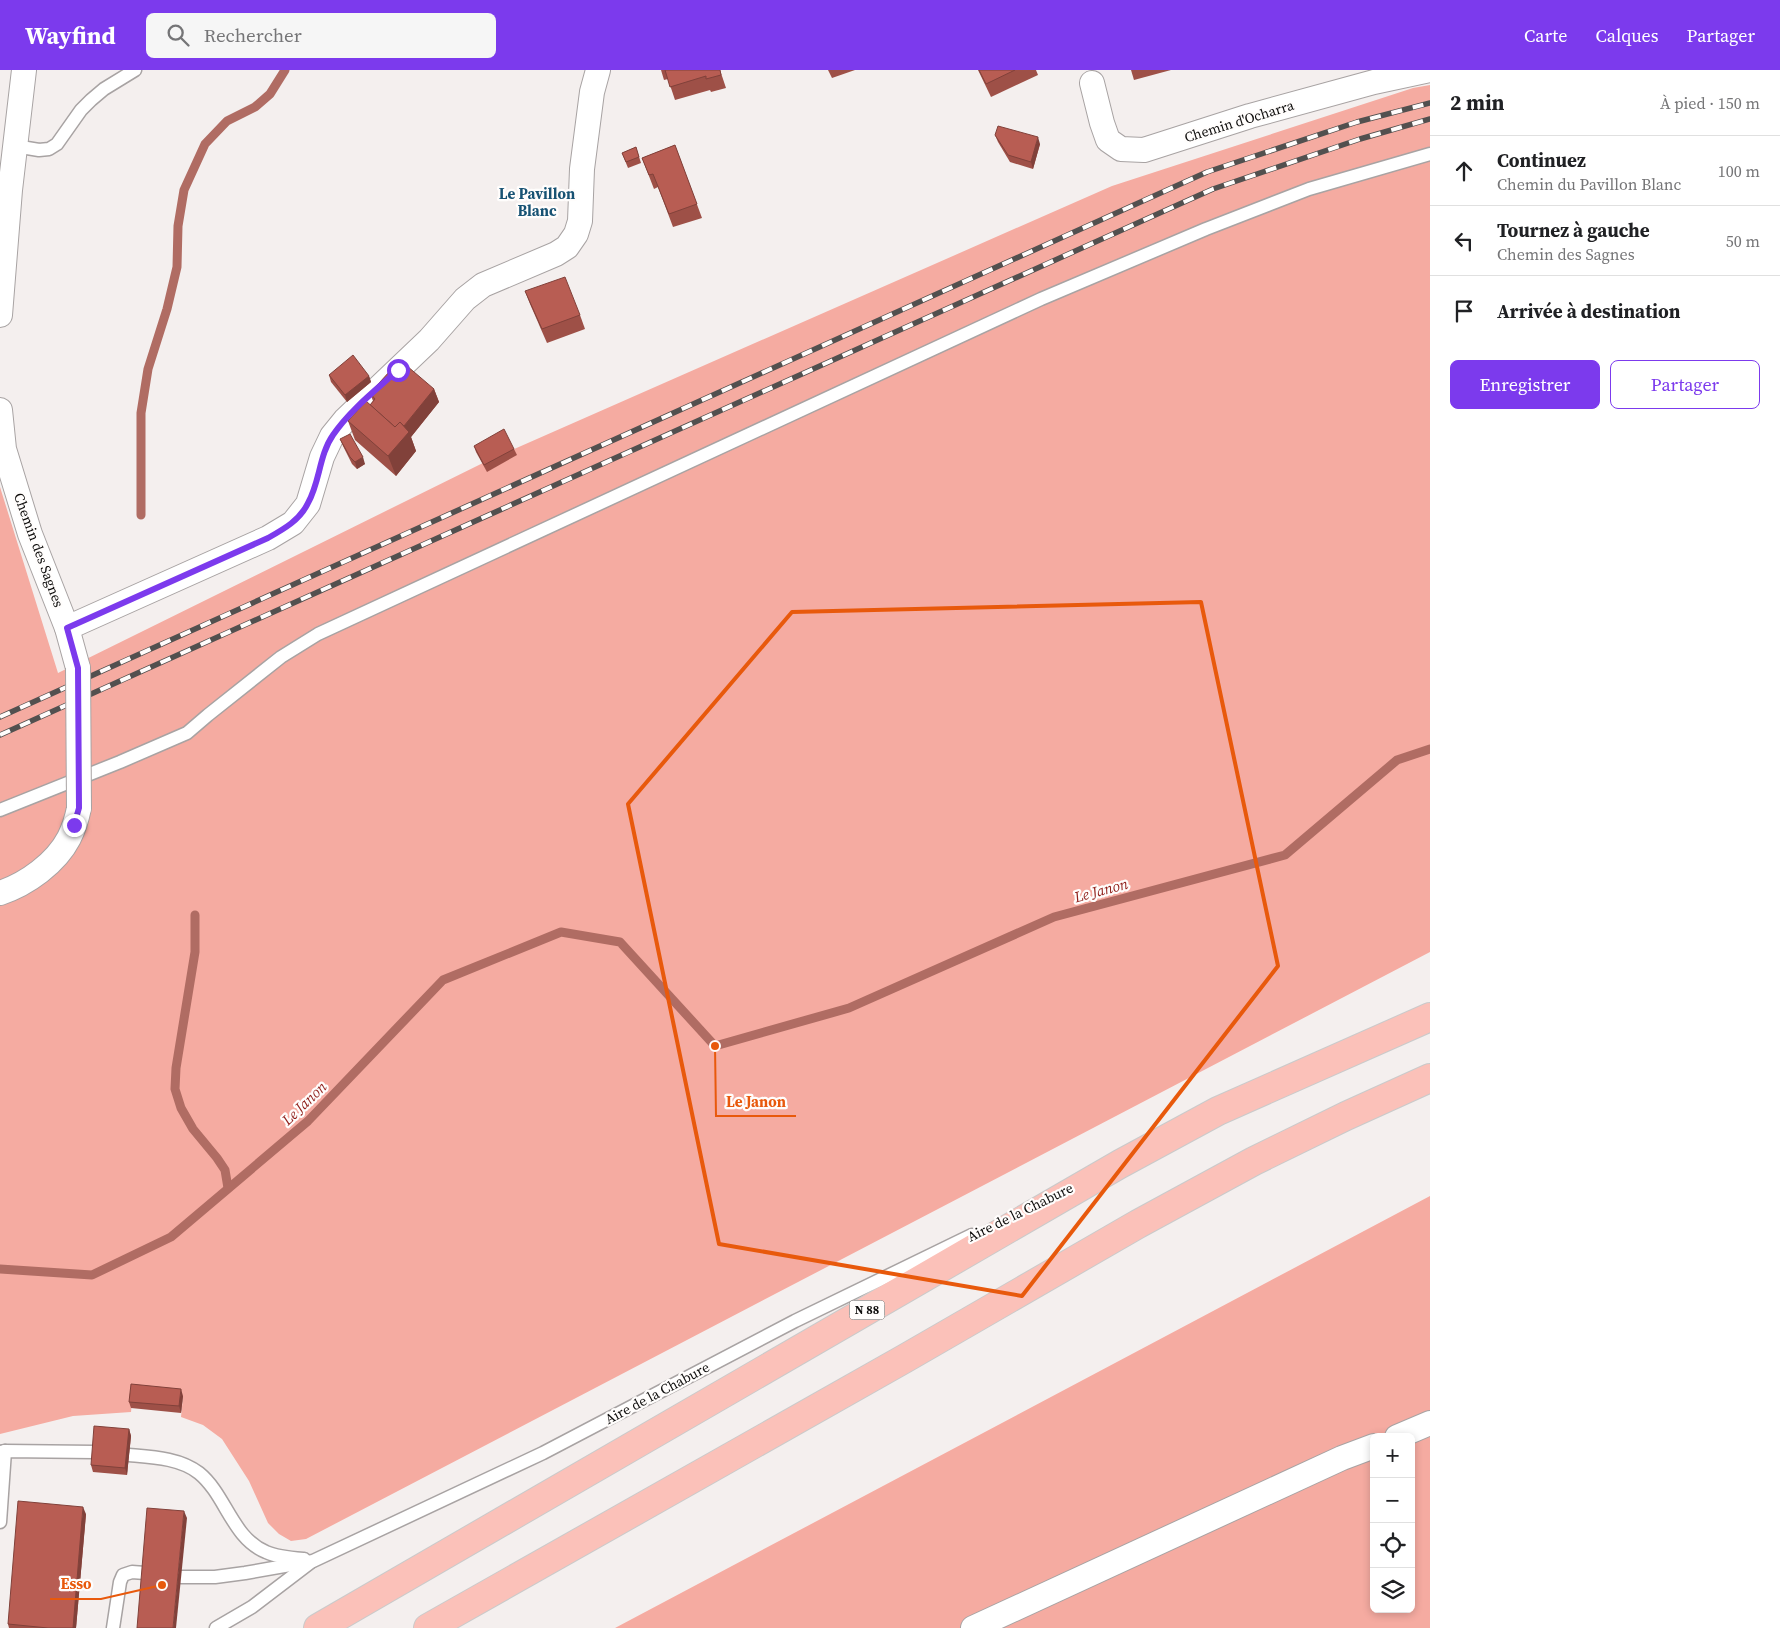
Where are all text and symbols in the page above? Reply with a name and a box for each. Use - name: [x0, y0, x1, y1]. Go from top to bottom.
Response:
- search box: [146, 13, 496, 58]
- text: Wayfind: [25, 19, 116, 52]
- icon: search: [164, 21, 192, 49]
- text: Rechercher: [204, 22, 302, 48]
- text: Carte: [1524, 23, 1567, 48]
- text: Calques: [1595, 23, 1659, 48]
- text: Partager: [1687, 23, 1755, 48]
- text: 2 min: [1450, 88, 1505, 117]
- text: À pied · 150 m: [1660, 92, 1760, 114]
- street label: Chemin d'Ocharra: [1182, 95, 1297, 147]
- text: Continuez: [1497, 147, 1586, 173]
- icon: ahead: [1450, 157, 1478, 185]
- text: 100 m: [1718, 160, 1760, 182]
- text: Chemin du Pavillon Blanc: [1497, 173, 1681, 195]
- district label: Le Pavillon Blanc: [499, 183, 575, 221]
- text: Tournez à gauche: [1497, 217, 1650, 243]
- icon: left: [1450, 227, 1478, 255]
- text: 50 m: [1726, 230, 1760, 252]
- text: Chemin des Sagnes: [1497, 243, 1635, 265]
- icon: arrive: [1450, 297, 1478, 325]
- text: Arrivée à destination: [1497, 298, 1680, 324]
- route start: [387, 359, 410, 382]
- button: Enregistrer: [1450, 360, 1600, 409]
- button: Partager: [1610, 360, 1760, 409]
- street label: Chemin des Sagnes: [9, 490, 69, 610]
- route end: [63, 814, 86, 837]
- water label: Le Janon: [1071, 873, 1131, 908]
- water label: Le Janon: [276, 1076, 331, 1130]
- callout: Le Janon: [716, 1086, 796, 1116]
- text: Le Janon: [726, 1091, 786, 1112]
- street label: Aire de la Chabure: [964, 1178, 1076, 1246]
- road number: N 88: [850, 1300, 884, 1320]
- street label: Aire de la Chabure: [601, 1357, 713, 1429]
- map controls: [1370, 1433, 1415, 1613]
- button: +: [1370, 1433, 1415, 1478]
- button: −: [1370, 1478, 1415, 1523]
- button: locate: [1370, 1523, 1415, 1568]
- button: layers: [1370, 1568, 1415, 1613]
- callout: Esso: [50, 1569, 101, 1599]
- text: Esso: [60, 1573, 92, 1594]

